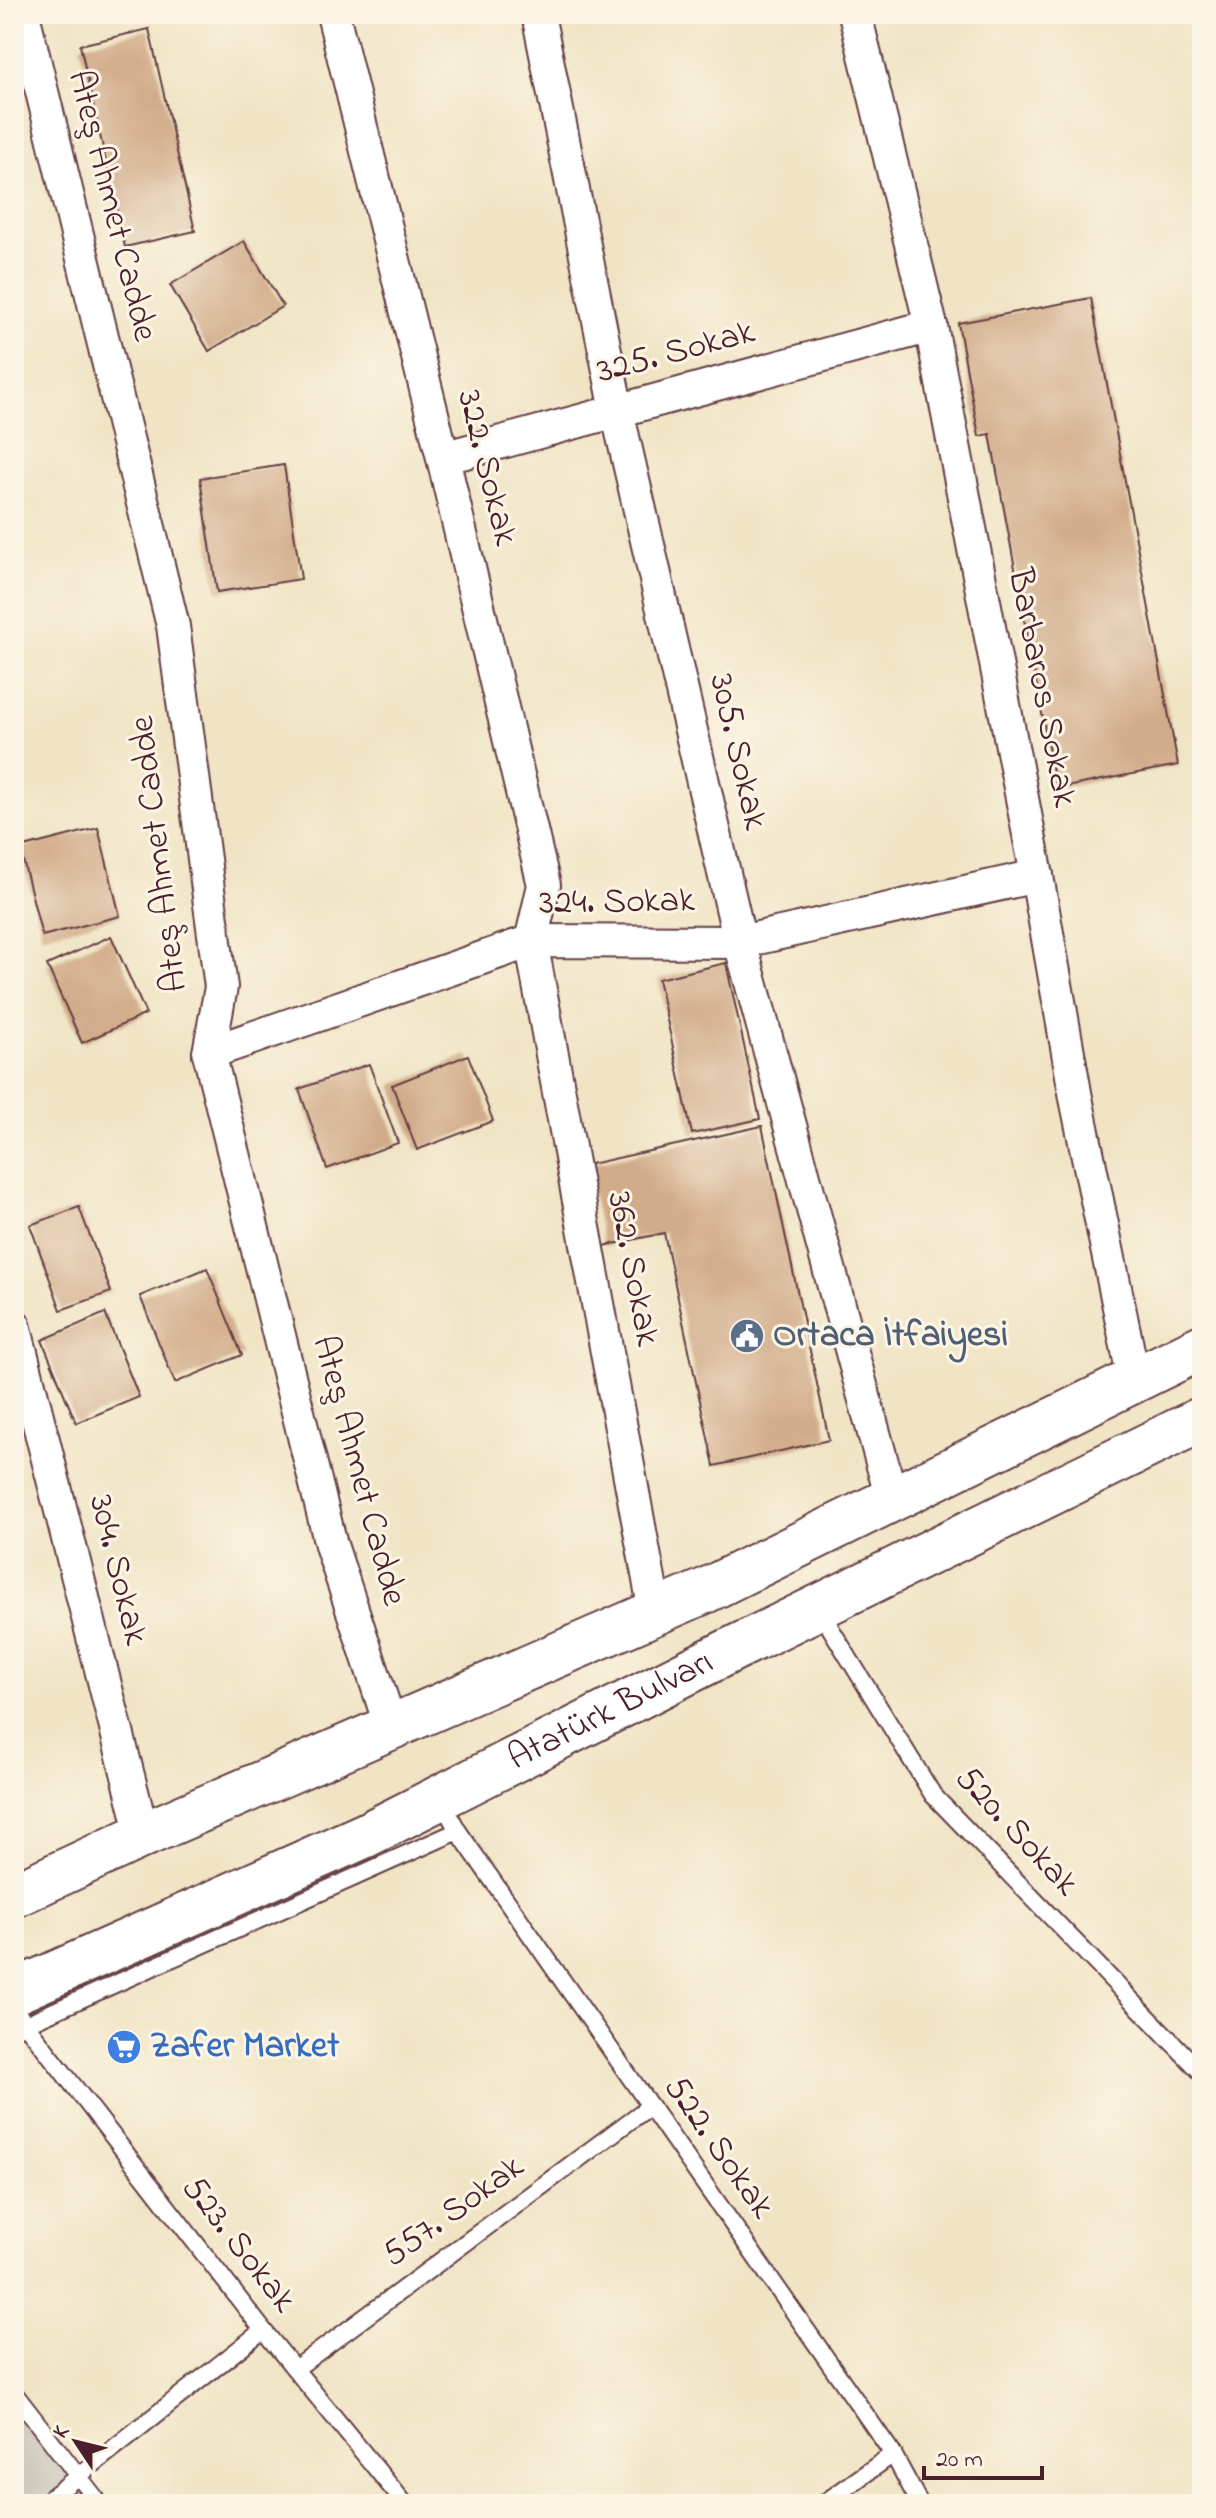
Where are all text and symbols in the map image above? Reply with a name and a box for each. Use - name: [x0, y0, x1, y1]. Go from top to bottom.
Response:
- street label: Ateş Ahmet Cadde: [52, 65, 171, 348]
- street label: 325. Sokak: [591, 306, 761, 399]
- street label: 322. Sokak: [441, 385, 531, 552]
- street label: Barbaros Sokak: [992, 563, 1090, 812]
- street label: 305. Sokak: [693, 669, 781, 836]
- street label: Ateş Ahmet Cadde: [117, 712, 203, 995]
- street label: 324. Sokak: [539, 875, 696, 931]
- street label: 362. Sokak: [591, 1187, 673, 1351]
- place label: Ortaca İtfaiyesi: [773, 1310, 1008, 1363]
- public building icon: Ortaca İtfaiyesi: [728, 1317, 766, 1355]
- street label: Ateş Ahmet Cadde: [296, 1330, 420, 1613]
- street label: 304. Sokak: [73, 1489, 161, 1651]
- street label: Atatürk Bulvarı: [499, 1637, 723, 1785]
- street label: 520. Sokak: [941, 1755, 1091, 1910]
- place label: Zafer Market: [150, 2021, 340, 2074]
- supermarket icon: Zafer Market: [105, 2028, 143, 2066]
- street label: 522. Sokak: [649, 2065, 787, 2231]
- street label: 557. Sokak: [372, 2142, 536, 2282]
- street label: 523. Sokak: [167, 2165, 309, 2325]
- north arrow: [36, 2402, 116, 2482]
- text: K: [46, 2418, 79, 2446]
- scale bar: [924, 2430, 1042, 2480]
- text: 20 m: [936, 2443, 983, 2478]

